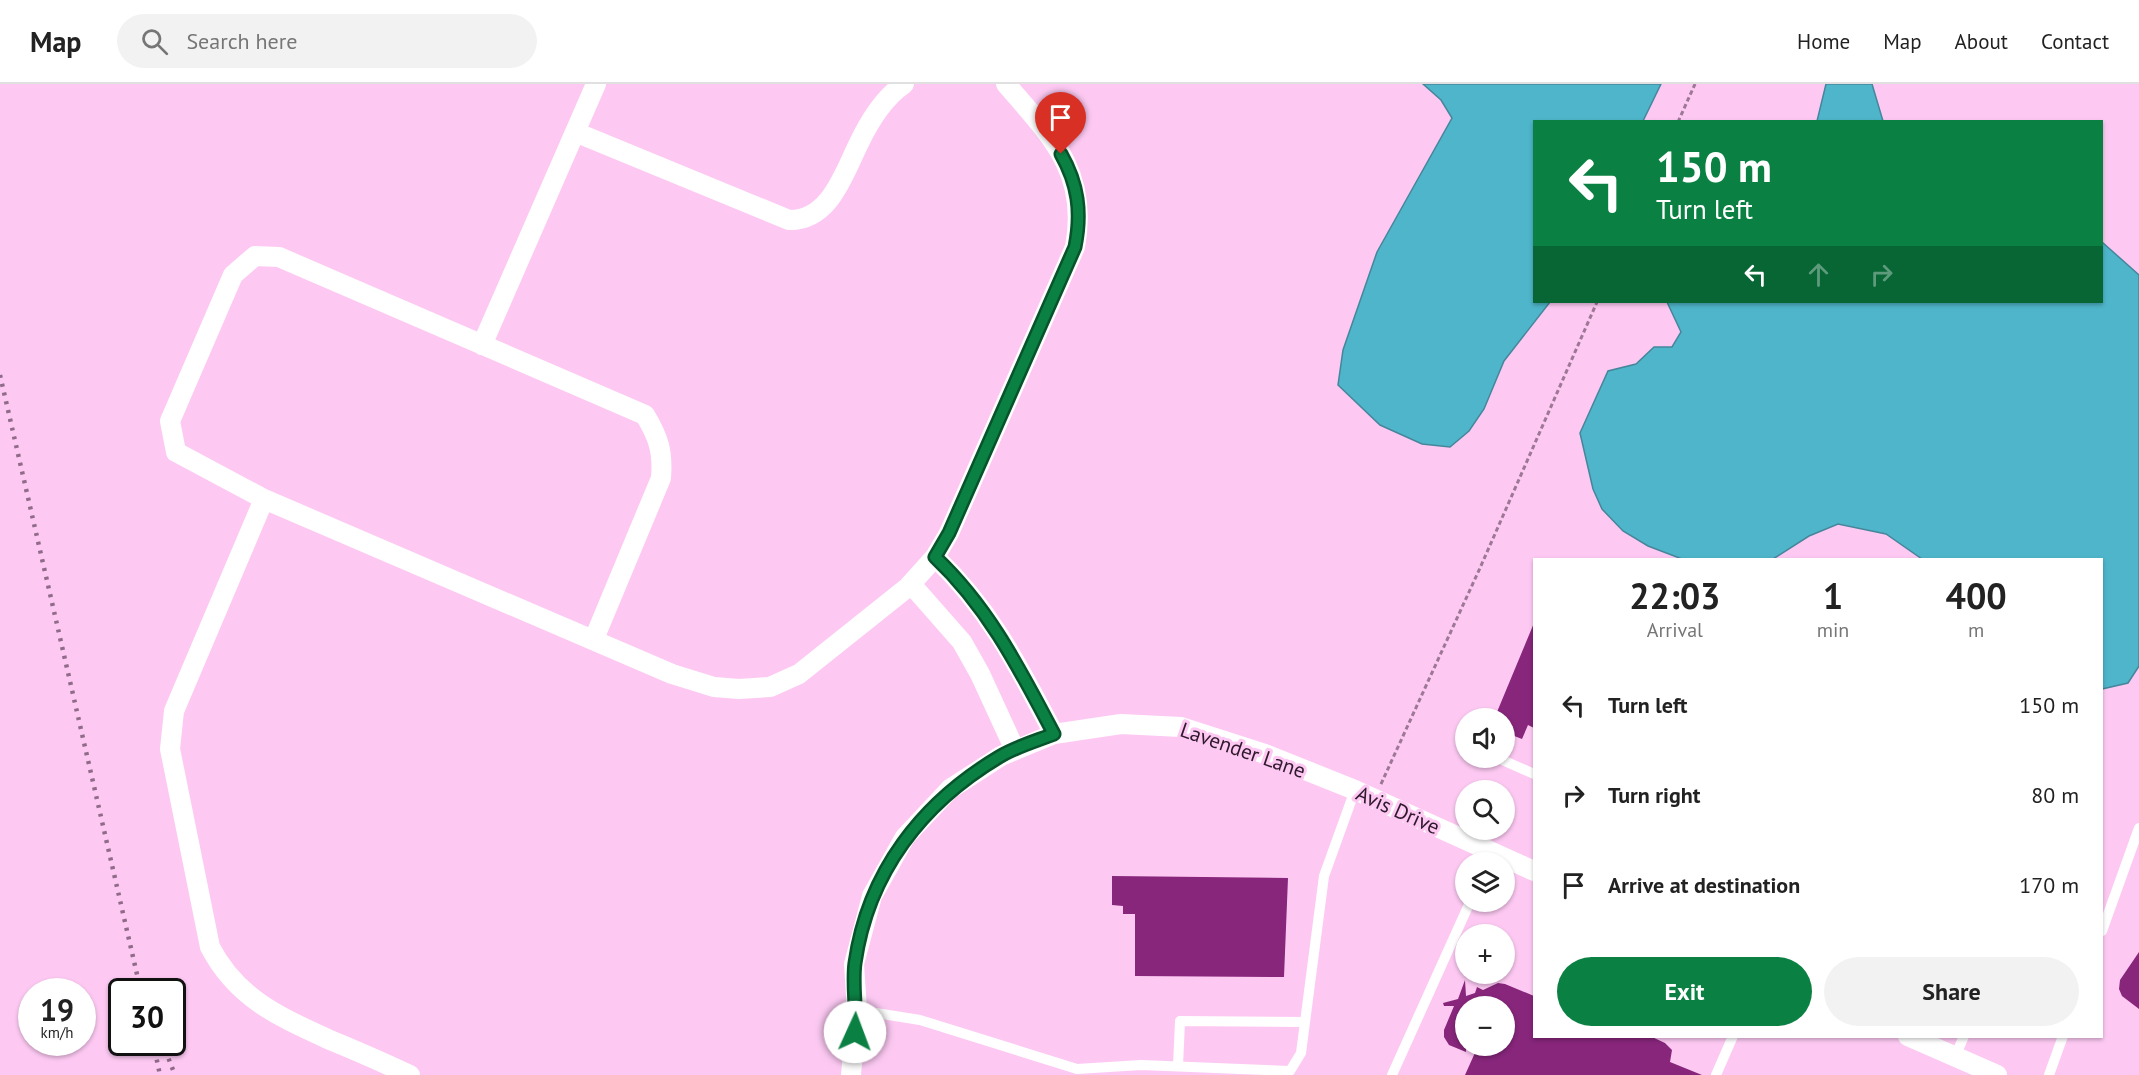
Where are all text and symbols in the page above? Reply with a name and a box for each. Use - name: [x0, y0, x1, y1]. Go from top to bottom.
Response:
- search box: [117, 14, 537, 68]
- text: Map: [30, 23, 81, 60]
- icon: search: [138, 25, 171, 58]
- text: Search here: [186, 27, 297, 55]
- text: Home: [1797, 28, 1850, 55]
- text: Map: [1883, 28, 1922, 55]
- text: About: [1955, 28, 2008, 55]
- text: Contact: [2041, 28, 2109, 55]
- pin: [1035, 92, 1086, 154]
- icon: arrive: [1044, 101, 1077, 134]
- text: 150 m: [1656, 139, 1772, 194]
- icon: left: [1557, 144, 1635, 222]
- text: Turn left: [1656, 192, 1753, 226]
- icon: left: [1739, 258, 1772, 291]
- icon: ahead: [1802, 258, 1835, 291]
- icon: right: [1865, 258, 1898, 291]
- text: 22:03: [1629, 572, 1721, 619]
- text: 1: [1823, 572, 1843, 619]
- text: 400: [1946, 572, 2007, 619]
- text: Arrival: [1647, 617, 1703, 643]
- text: min: [1817, 617, 1849, 643]
- text: m: [1968, 617, 1984, 643]
- icon: left: [1557, 689, 1590, 722]
- text: Turn left: [1608, 691, 1688, 719]
- text: 150 m: [2019, 691, 2079, 719]
- map controls: [1455, 708, 1515, 1056]
- button: sound: [1455, 708, 1515, 768]
- street label: Lavender Lane: [1177, 716, 1309, 784]
- icon: right: [1557, 779, 1590, 812]
- street label: Avis Drive: [1352, 780, 1444, 840]
- button: search: [1455, 780, 1515, 840]
- text: Turn right: [1608, 781, 1700, 809]
- text: 80 m: [2031, 781, 2079, 809]
- button: layers: [1455, 852, 1515, 912]
- icon: arrive: [1557, 869, 1590, 902]
- text: Arrive at destination: [1608, 871, 1800, 899]
- text: 170 m: [2019, 871, 2079, 899]
- button: +: [1455, 924, 1515, 984]
- button: Exit: [1557, 957, 1812, 1026]
- button: Share: [1824, 957, 2079, 1026]
- speed limit sign: 30: [108, 978, 186, 1056]
- text: 19: [40, 990, 74, 1029]
- button: −: [1455, 996, 1515, 1056]
- position arrow: [823, 1000, 887, 1064]
- text: km/h: [41, 1023, 73, 1042]

